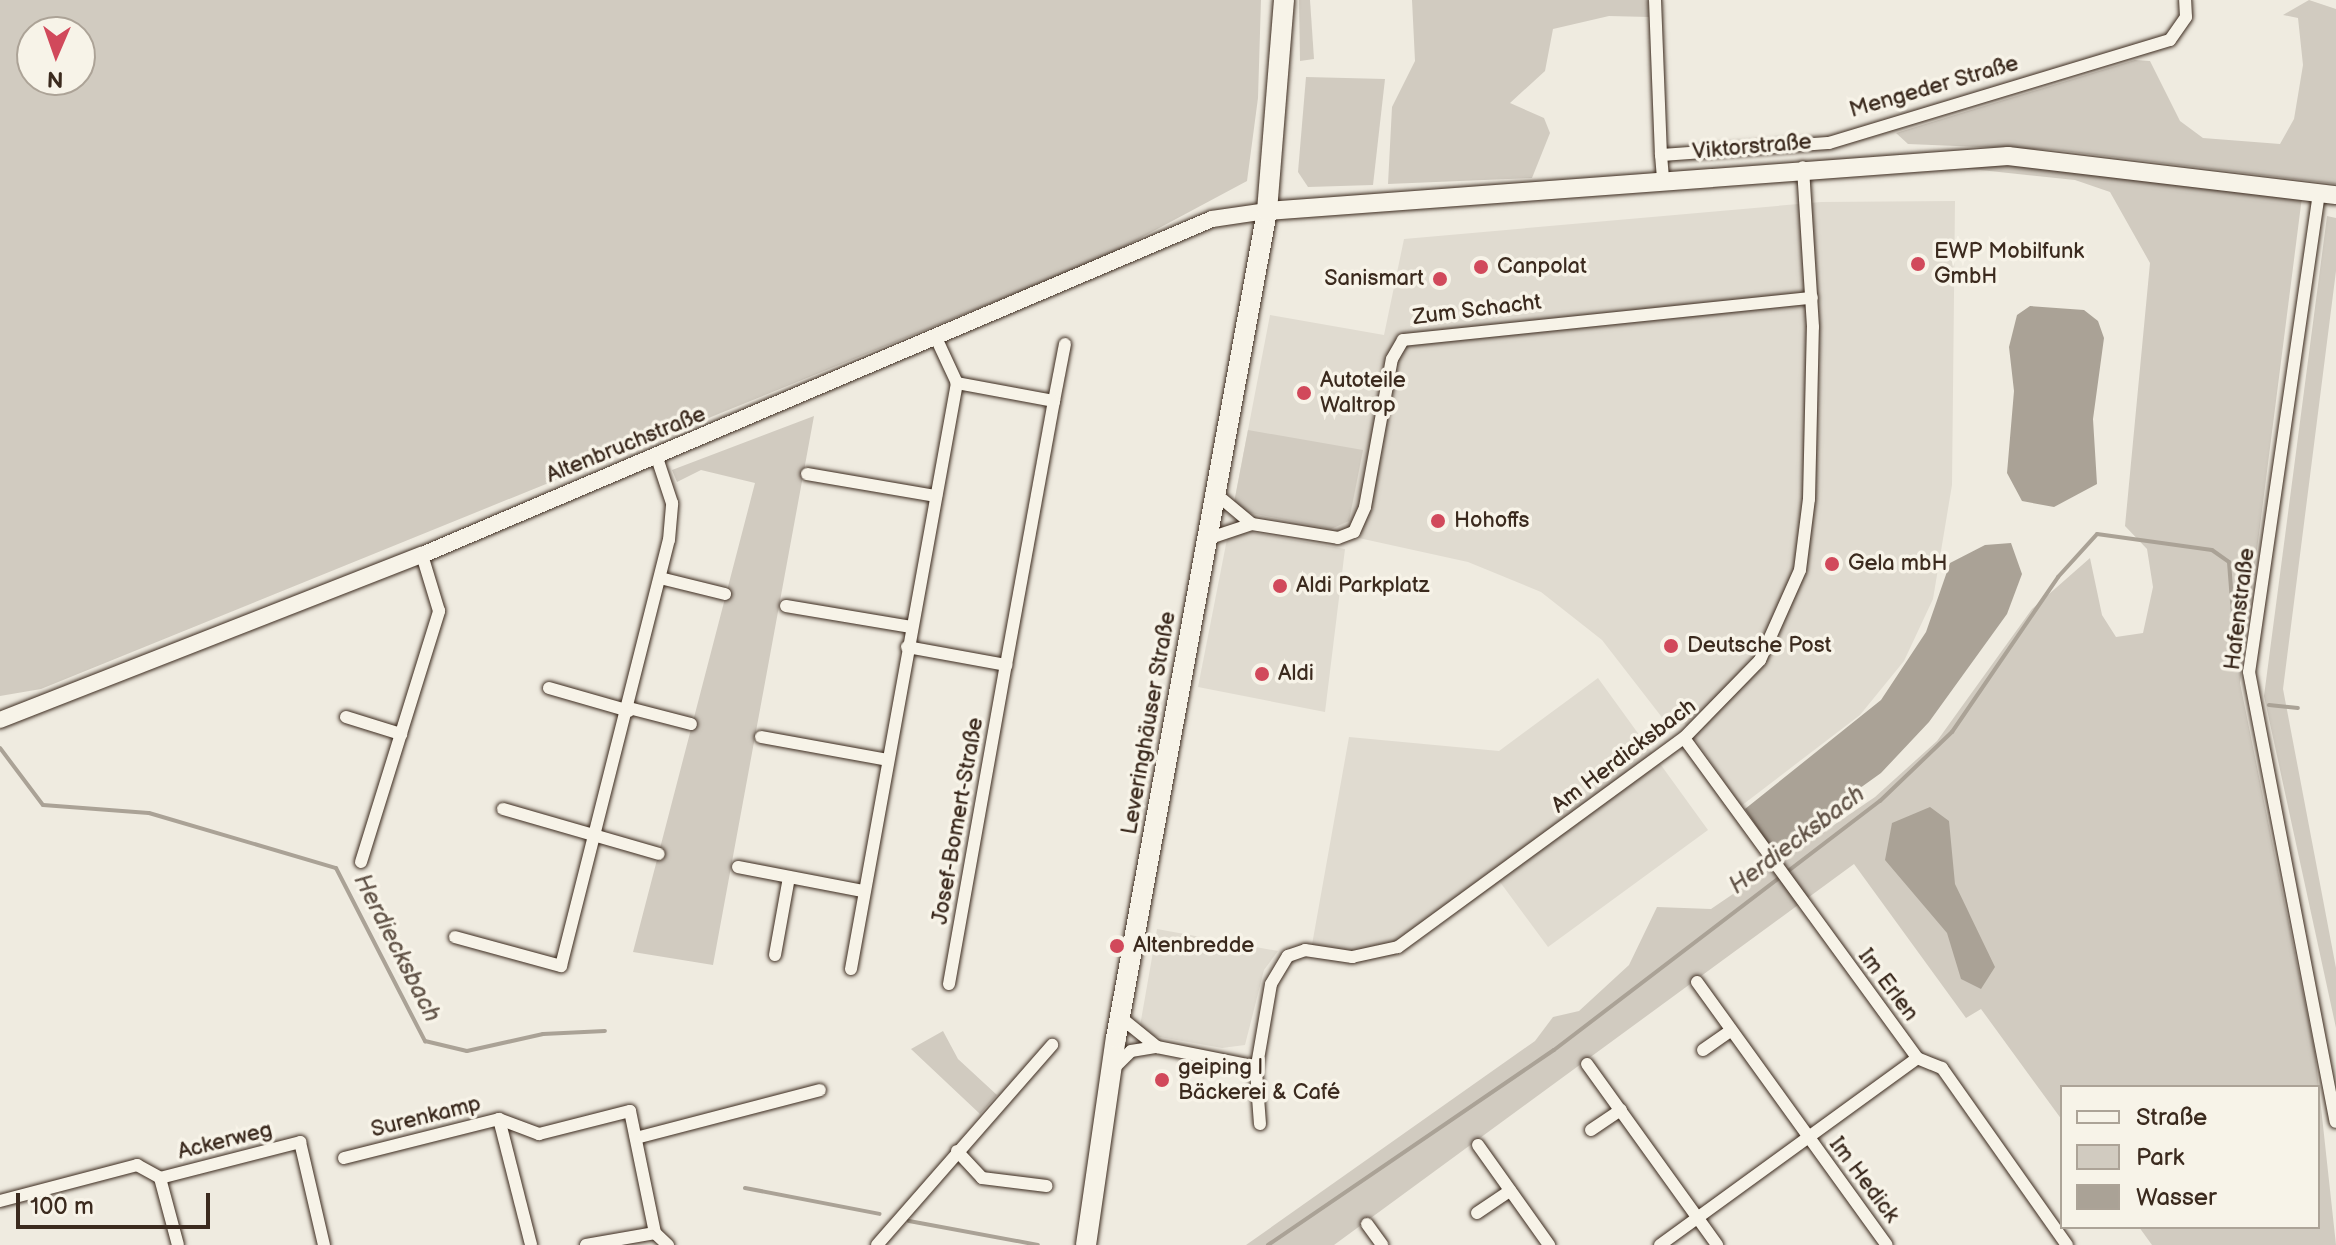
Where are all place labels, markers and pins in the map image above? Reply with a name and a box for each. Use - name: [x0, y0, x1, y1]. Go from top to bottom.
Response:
- place label: EWP Mobilfunk GmbH: [1934, 238, 2084, 290]
- place label: Canpolat: [1497, 254, 1587, 280]
- marker: EWP Mobilfunk GmbH: [1909, 255, 1927, 273]
- marker: Canpolat: [1472, 258, 1490, 276]
- place label: Sanismart: [1324, 266, 1424, 292]
- marker: Sanismart: [1431, 270, 1449, 288]
- place label: Autoteile Waltrop: [1320, 367, 1406, 418]
- marker: Autoteile Waltrop: [1295, 384, 1313, 402]
- place label: Hohoffs: [1454, 508, 1529, 534]
- marker: Hohoffs: [1429, 512, 1447, 530]
- place label: Gela mbH: [1848, 551, 1948, 577]
- marker: Gela mbH: [1823, 555, 1841, 573]
- place label: Aldi Parkplatz: [1296, 573, 1429, 599]
- marker: Aldi Parkplatz: [1271, 577, 1289, 595]
- place label: Deutsche Post: [1687, 633, 1831, 659]
- marker: Deutsche Post: [1662, 637, 1680, 655]
- place label: Aldi: [1278, 661, 1314, 687]
- marker: Aldi: [1253, 665, 1271, 683]
- place label: Altenbredde: [1133, 933, 1254, 959]
- marker: Altenbredde: [1108, 937, 1126, 955]
- place label: geiping | Bäckerei & Café: [1178, 1054, 1340, 1106]
- marker: geiping | Bäckerei & Café: [1153, 1071, 1171, 1089]

